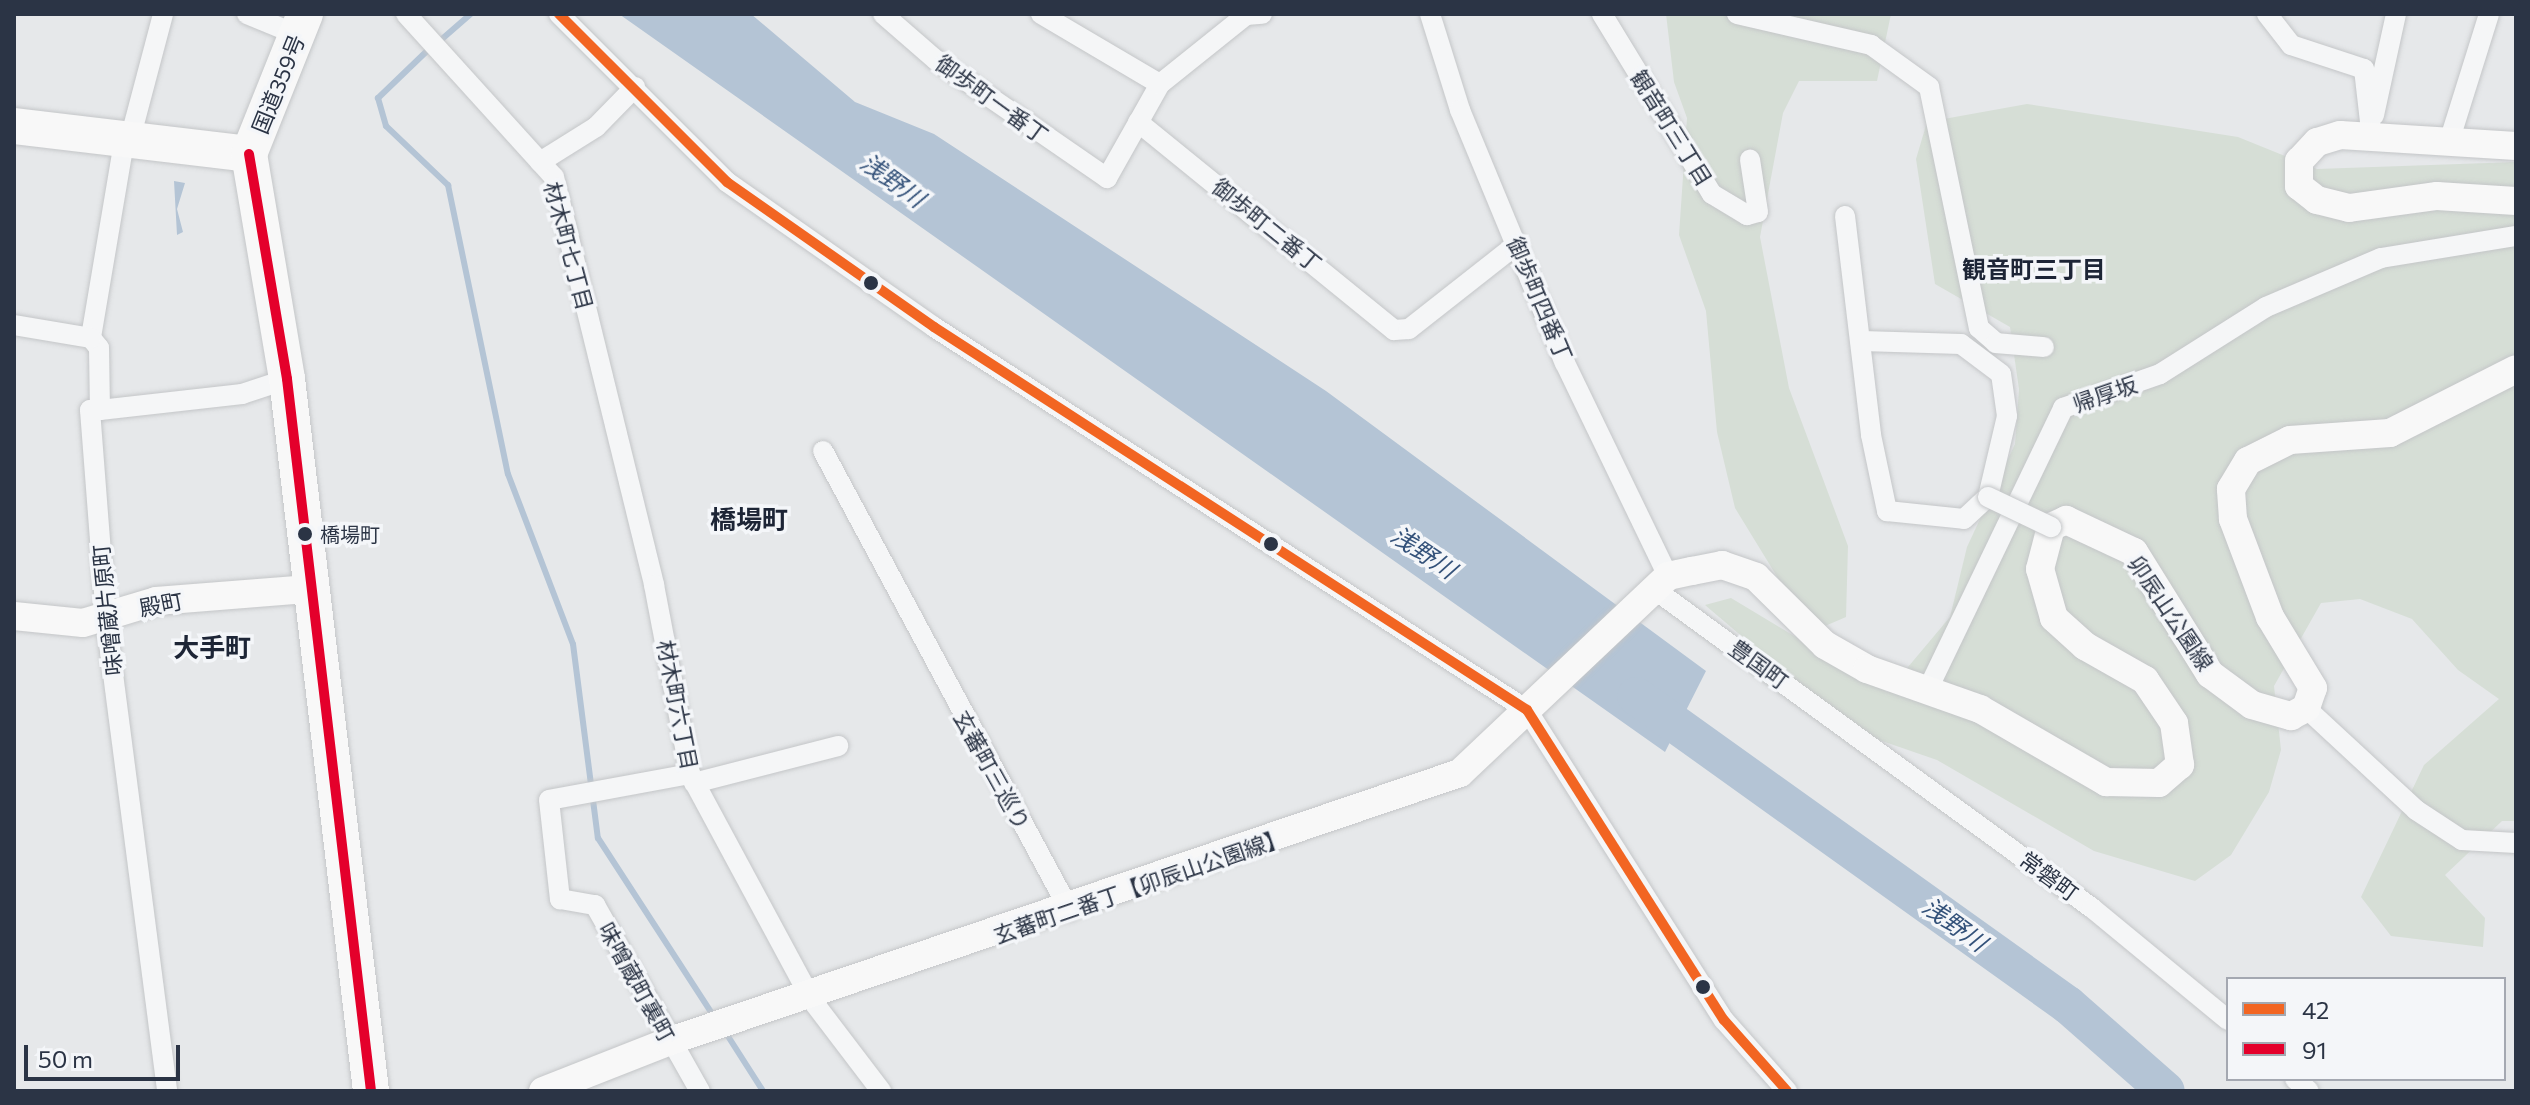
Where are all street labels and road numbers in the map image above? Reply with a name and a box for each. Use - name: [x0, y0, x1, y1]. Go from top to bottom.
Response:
- street label: 国道359号: [246, 31, 310, 137]
- street label: 御歩町一番丁: [931, 50, 1053, 148]
- street label: 観音町三丁目: [1626, 65, 1718, 191]
- street label: 御歩町二番丁: [1207, 173, 1327, 277]
- street label: 材木町七丁目: [539, 179, 599, 313]
- street label: 御歩町四番丁: [1502, 233, 1578, 365]
- street label: 帰厚坂: [2070, 371, 2140, 417]
- street label: 味噌蔵片原町: [87, 543, 127, 677]
- street label: 卯辰山公園線: [2123, 551, 2219, 675]
- street label: 殿町: [137, 587, 185, 621]
- street label: 豊国町: [1725, 634, 1793, 694]
- street label: 材木町六丁目: [652, 638, 704, 772]
- street label: 玄蕃町三巡り: [948, 706, 1036, 834]
- street label: 玄蕃町二番丁【卯辰山公園線】: [990, 823, 1290, 949]
- street label: 常磐町: [2015, 846, 2083, 906]
- street label: 味噌蔵町裏町: [593, 918, 681, 1046]

